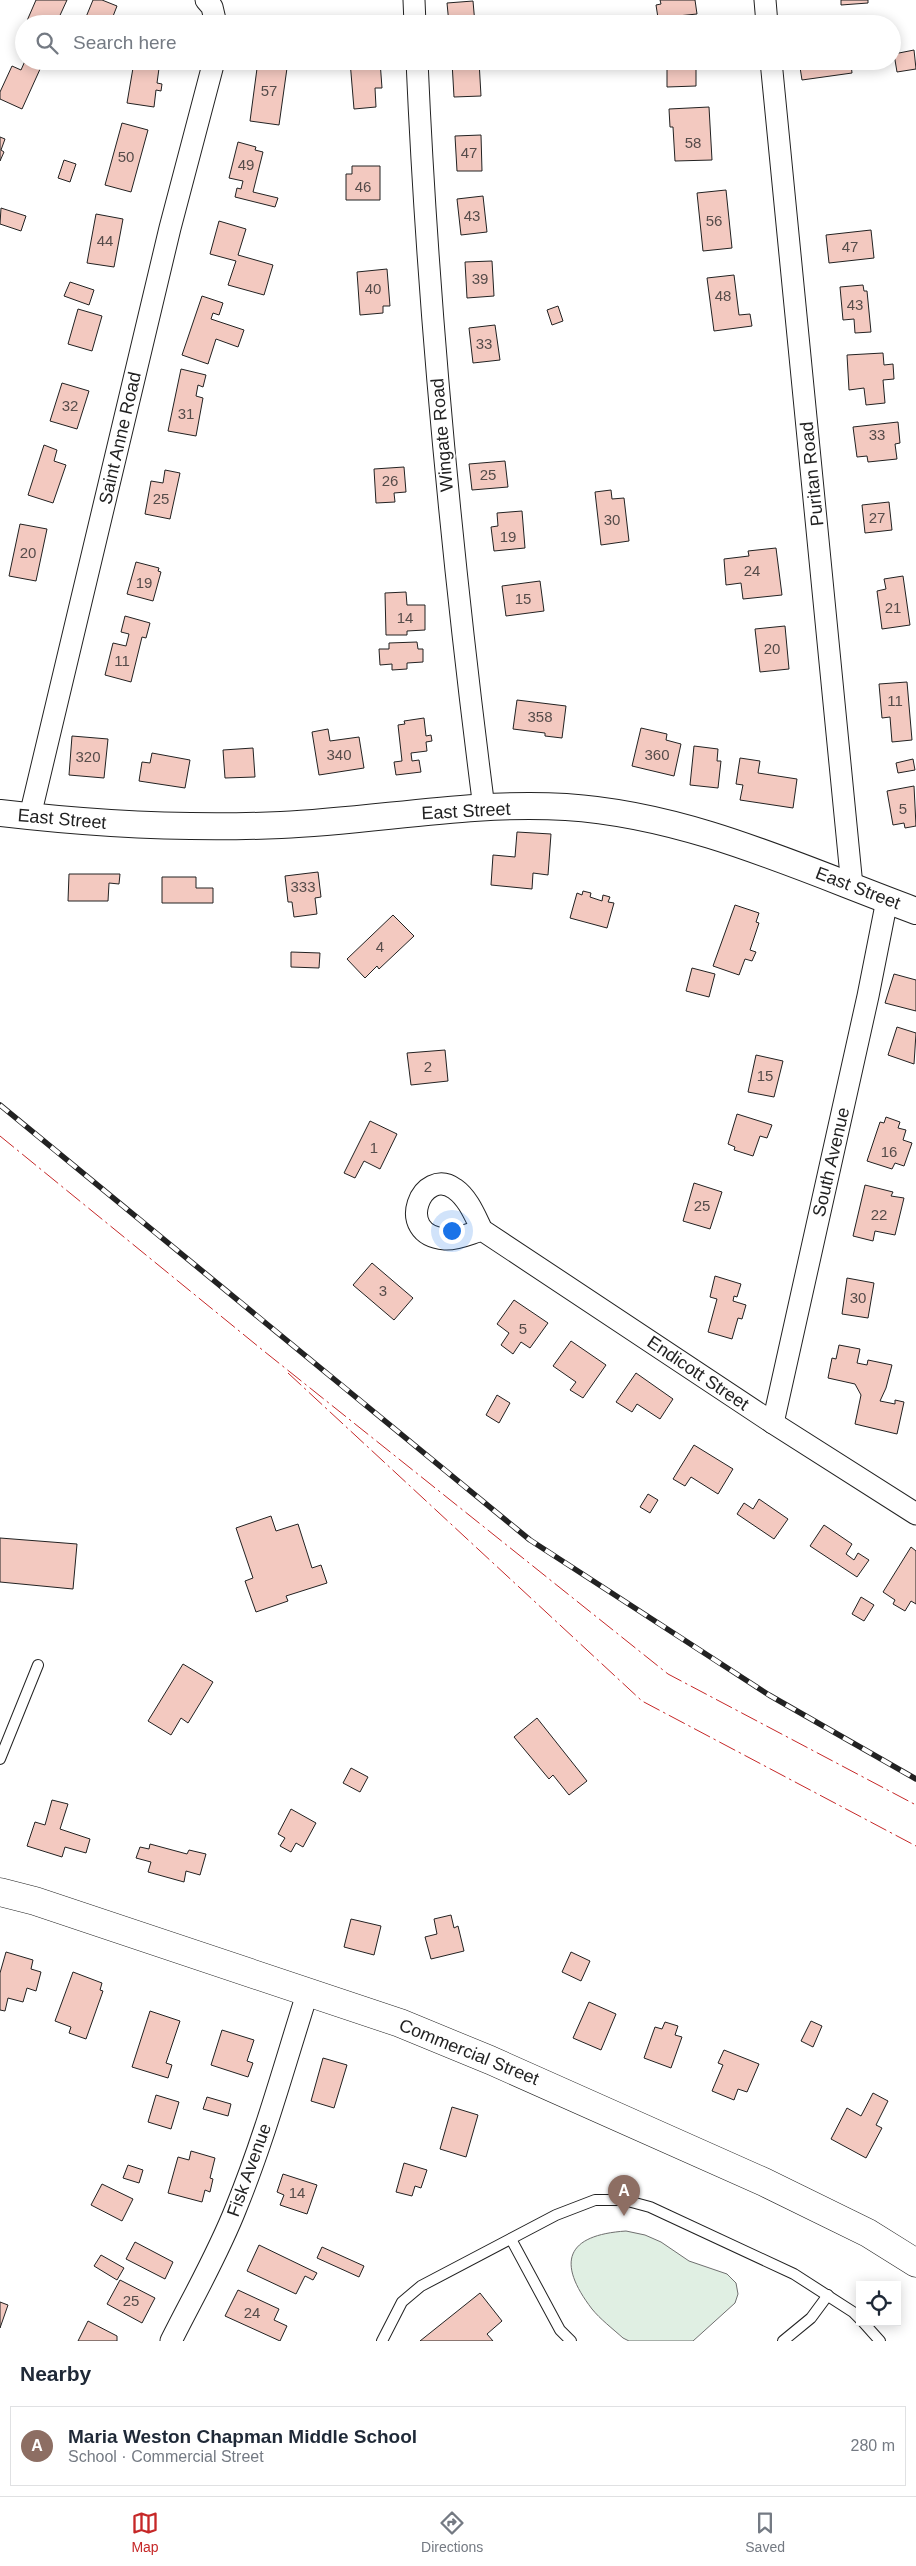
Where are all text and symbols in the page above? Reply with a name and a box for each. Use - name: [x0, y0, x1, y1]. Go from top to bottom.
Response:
- search box: [15, 15, 901, 70]
- icon: search: [33, 29, 61, 57]
- text: Search here: [73, 32, 177, 53]
- house number: 57: [261, 82, 277, 99]
- house number: 58: [685, 134, 701, 151]
- house number: 47: [461, 144, 477, 161]
- house number: 50: [118, 148, 134, 165]
- house number: 49: [238, 156, 254, 173]
- house number: 46: [355, 178, 371, 195]
- house number: 43: [464, 207, 480, 224]
- house number: 56: [706, 212, 722, 229]
- house number: 44: [97, 232, 113, 249]
- house number: 47: [842, 238, 858, 255]
- house number: 39: [472, 270, 488, 287]
- house number: 40: [365, 280, 381, 297]
- house number: 48: [715, 287, 731, 304]
- house number: 43: [847, 296, 863, 313]
- house number: 33: [476, 335, 492, 352]
- street label: Saint Anne Road: [95, 370, 145, 506]
- street label: Wingate Road: [427, 377, 457, 493]
- house number: 32: [62, 397, 78, 414]
- house number: 31: [178, 405, 194, 422]
- street label: Puritan Road: [797, 421, 827, 527]
- house number: 33: [869, 426, 885, 443]
- house number: 25: [480, 466, 496, 483]
- house number: 26: [382, 472, 398, 489]
- house number: 25: [153, 490, 169, 507]
- house number: 27: [869, 509, 885, 526]
- house number: 30: [604, 511, 620, 528]
- house number: 19: [500, 528, 516, 545]
- house number: 20: [20, 544, 36, 561]
- house number: 24: [744, 562, 760, 579]
- house number: 19: [136, 574, 152, 591]
- house number: 15: [515, 590, 531, 607]
- house number: 21: [885, 599, 901, 616]
- house number: 14: [397, 609, 413, 626]
- house number: 20: [764, 640, 780, 657]
- house number: 11: [114, 652, 130, 669]
- house number: 11: [887, 692, 903, 709]
- house number: 358: [527, 708, 553, 725]
- house number: 340: [326, 746, 352, 763]
- house number: 360: [644, 746, 670, 763]
- house number: 320: [75, 748, 101, 765]
- street label: East Street: [421, 799, 511, 823]
- house number: 5: [899, 800, 907, 817]
- street label: East Street: [17, 805, 107, 833]
- street label: East Street: [813, 863, 903, 913]
- house number: 333: [290, 878, 316, 895]
- house number: 4: [376, 938, 384, 955]
- house number: 2: [424, 1058, 432, 1075]
- house number: 15: [757, 1067, 773, 1084]
- street label: South Avenue: [809, 1105, 853, 1219]
- house number: 1: [370, 1139, 378, 1156]
- house number: 16: [881, 1143, 897, 1160]
- house number: 25: [694, 1197, 710, 1214]
- house number: 22: [871, 1206, 887, 1223]
- your location: [439, 1218, 465, 1244]
- house number: 3: [379, 1282, 387, 1299]
- house number: 30: [850, 1289, 866, 1306]
- house number: 5: [519, 1320, 527, 1337]
- street label: Endicott Street: [643, 1332, 753, 1414]
- street label: Commercial Street: [396, 2015, 542, 2089]
- street label: Fisk Avenue: [223, 2121, 275, 2219]
- pin: A: [608, 2175, 640, 2216]
- house number: 14: [289, 2184, 305, 2201]
- map controls: [856, 2281, 901, 2326]
- button: locate: [856, 2281, 901, 2326]
- house number: 25: [123, 2292, 139, 2309]
- house number: 24: [244, 2304, 260, 2321]
- text: Nearby: [20, 2362, 91, 2385]
- text: Maria Weston Chapman Middle School: [68, 2426, 417, 2447]
- text: A: [31, 2437, 43, 2454]
- text: 280 m: [851, 2437, 895, 2454]
- text: School · Commercial Street: [68, 2448, 264, 2465]
- tab: Map: [131, 2509, 159, 2555]
- tab: Directions: [421, 2509, 483, 2555]
- tab: Saved: [745, 2509, 785, 2555]

